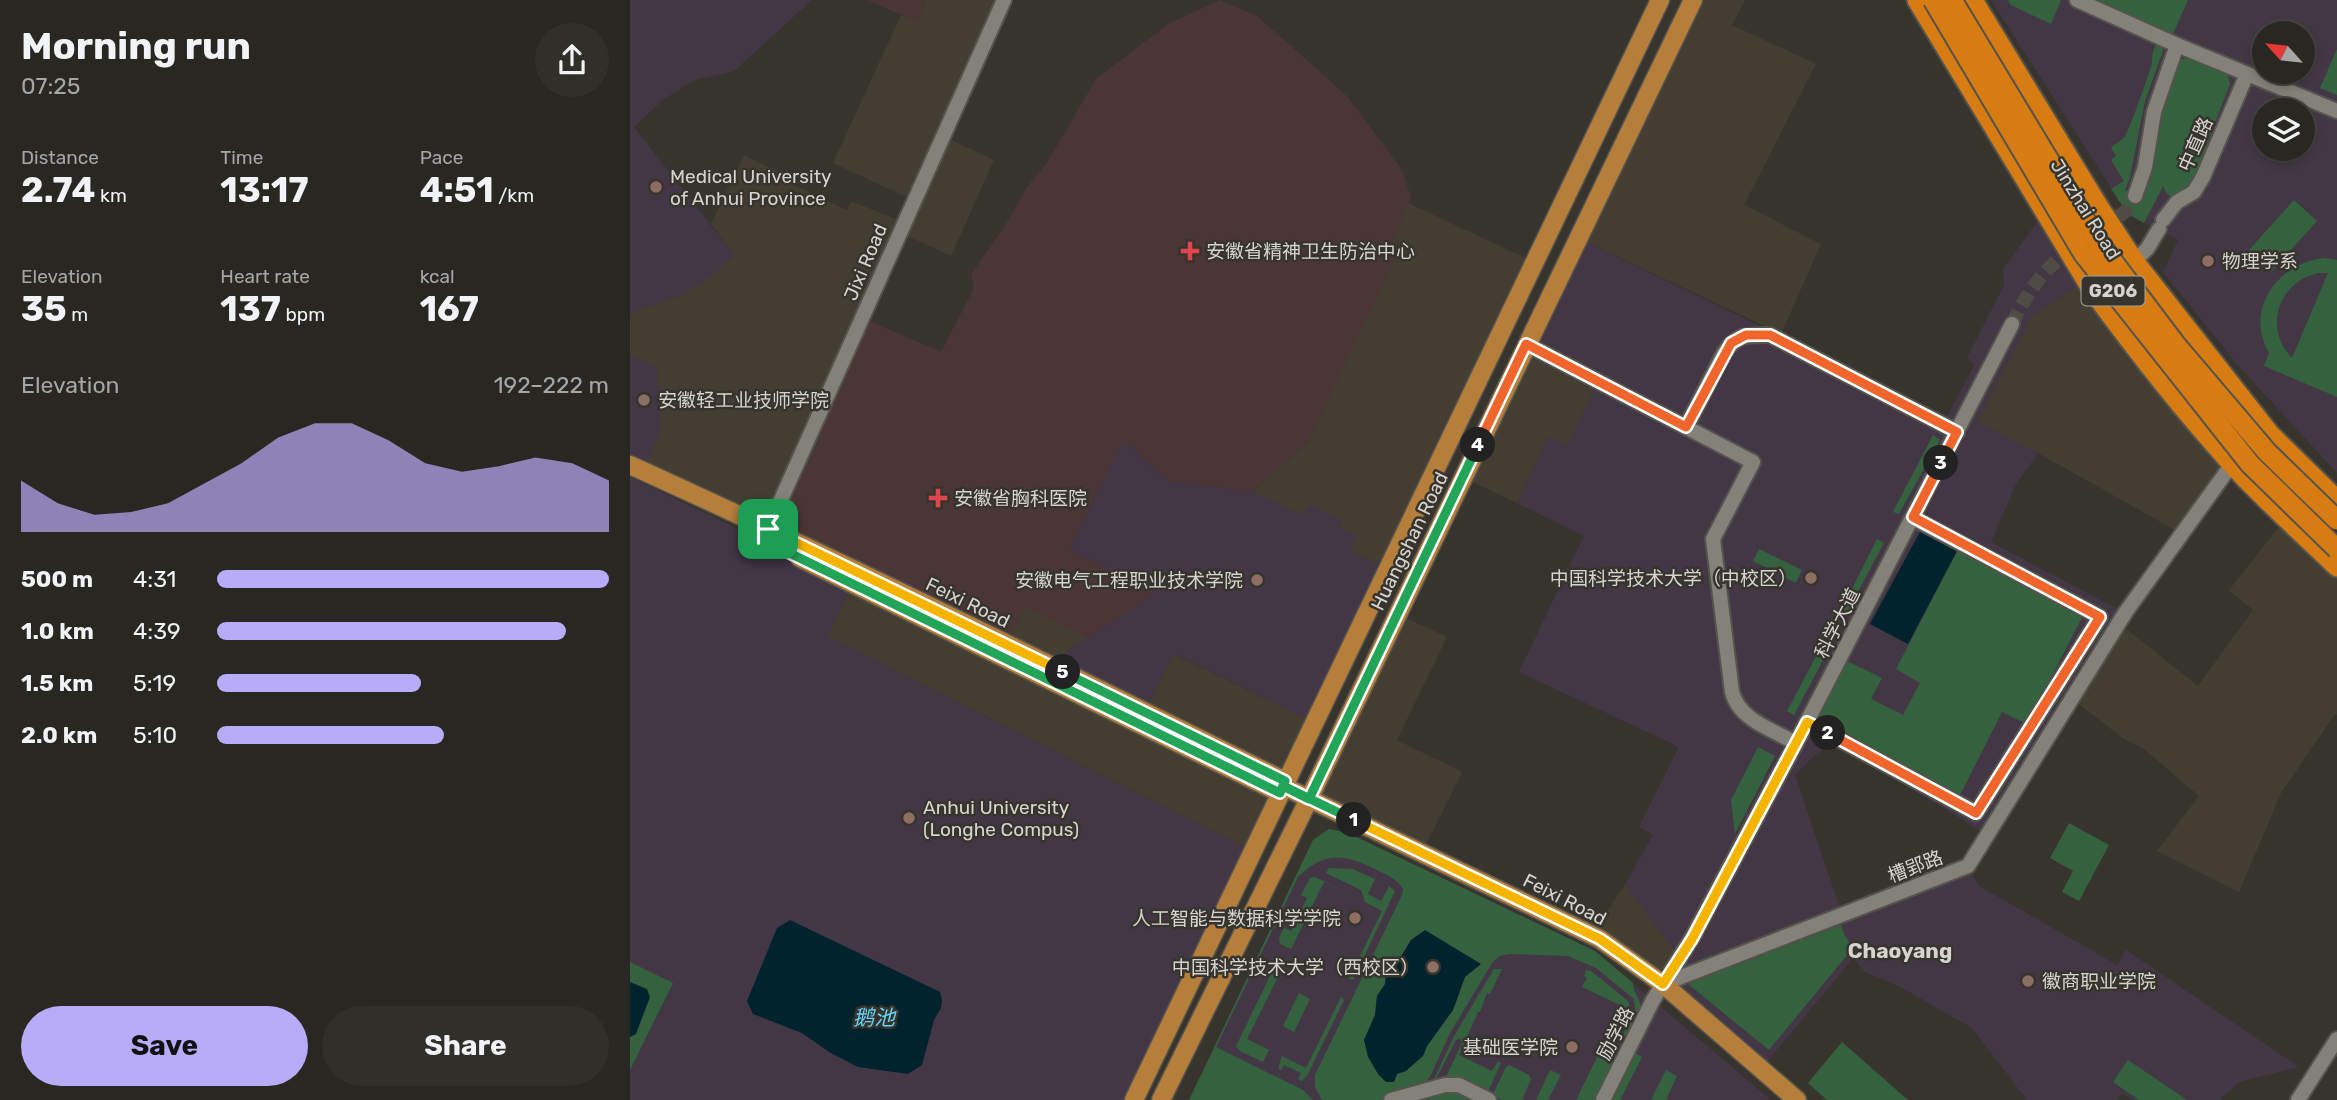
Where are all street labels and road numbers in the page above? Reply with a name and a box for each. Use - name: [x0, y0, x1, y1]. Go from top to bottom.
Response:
- street label: 中直路: [2173, 113, 2218, 175]
- street label: Jinzhai Road: [2046, 155, 2126, 264]
- street label: Jixi Road: [839, 220, 892, 304]
- road number: G206: [2082, 276, 2144, 306]
- street label: Huangshan Road: [1366, 468, 1453, 614]
- street label: Feixi Road: [922, 572, 1014, 633]
- street label: 科学大道: [1810, 584, 1865, 662]
- street label: 槽郢路: [1884, 846, 1946, 887]
- street label: Feixi Road: [1519, 869, 1610, 930]
- street label: 励学路: [1592, 1003, 1639, 1064]

